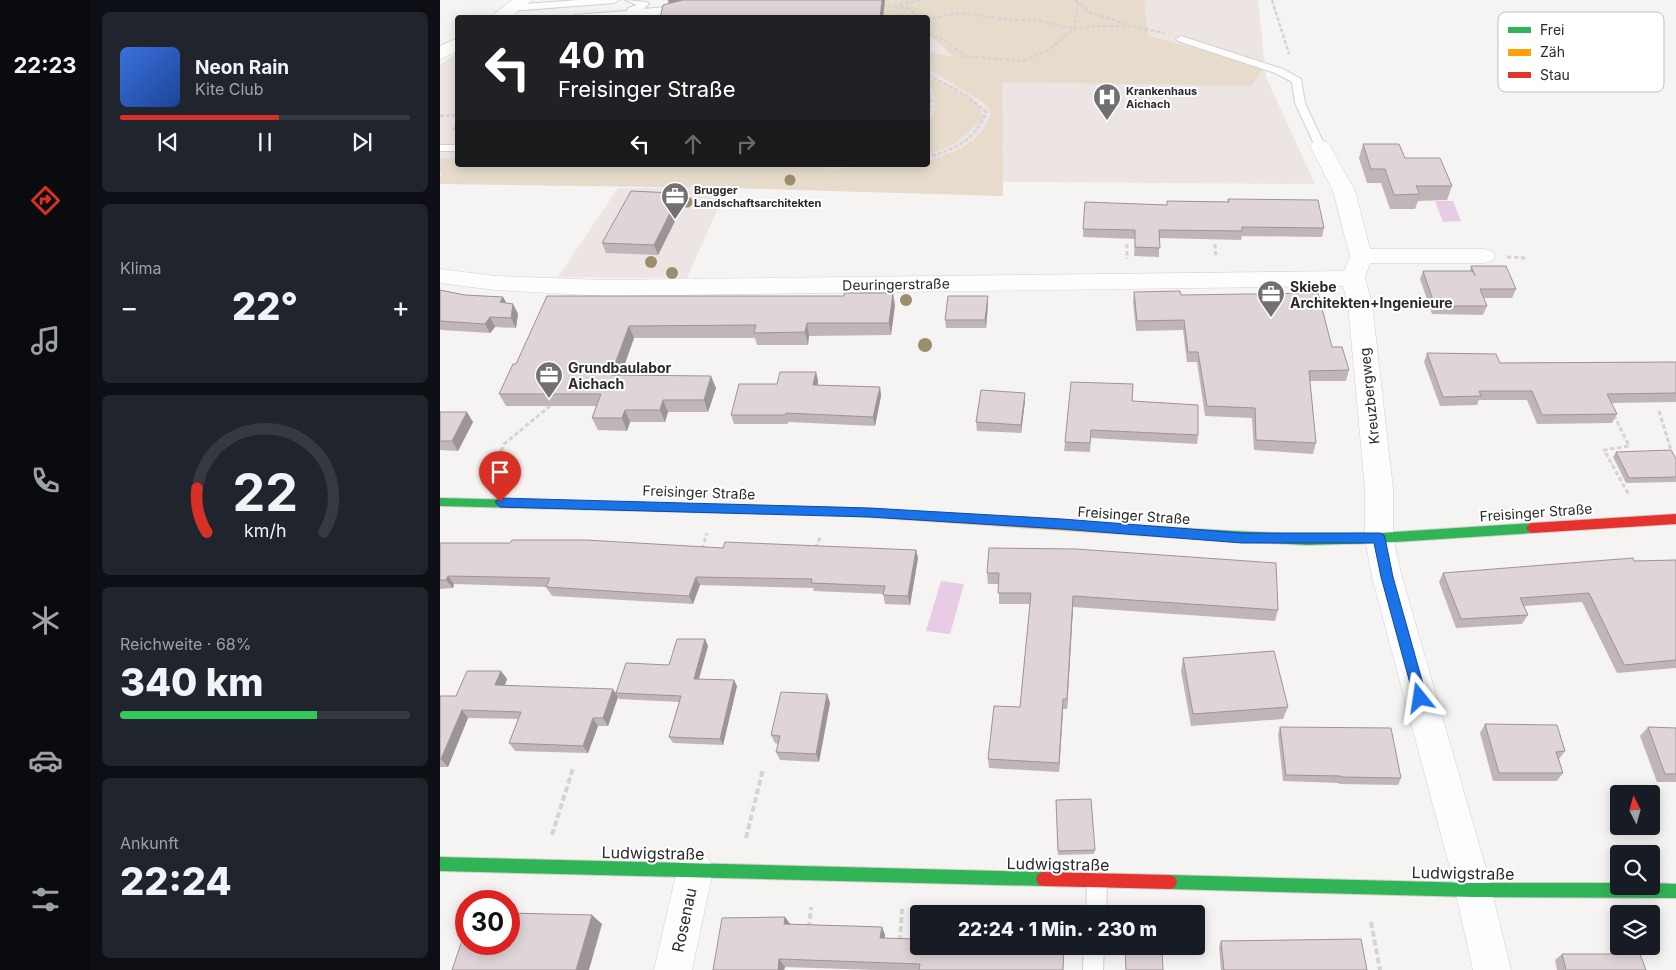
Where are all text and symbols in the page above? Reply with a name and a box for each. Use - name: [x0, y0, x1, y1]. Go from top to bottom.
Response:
- legend: [1498, 12, 1664, 92]
- text: Frei: [1540, 21, 1564, 38]
- text: 40 m: [558, 34, 646, 76]
- icon: left: [475, 35, 540, 100]
- text: Zäh: [1540, 43, 1565, 60]
- text: 22:23: [13, 52, 77, 78]
- text: Neon Rain: [195, 56, 289, 79]
- text: Stau: [1540, 66, 1570, 83]
- text: Freisinger Straße: [558, 76, 735, 102]
- text: Kite Club: [195, 79, 264, 99]
- hospital icon: Krankenhaus Aichach: [1092, 82, 1122, 121]
- place label: Krankenhaus Aichach: [1126, 84, 1197, 111]
- icon: previous: [154, 128, 182, 156]
- icon: pause: [251, 128, 279, 156]
- icon: next: [348, 128, 376, 156]
- icon: left: [626, 130, 654, 158]
- icon: ahead: [679, 130, 707, 158]
- icon: right: [732, 130, 760, 158]
- office icon: Brugger Landschaftsarchitekten: [660, 181, 690, 220]
- icon: directions: [28, 183, 63, 218]
- place label: Brugger Landschaftsarchitekten: [694, 183, 822, 210]
- text: Klima: [120, 258, 162, 278]
- street label: Deuringerstraße: [842, 275, 950, 293]
- place label: Skiebe Architekten+Ingenieure: [1290, 278, 1453, 311]
- office icon: Skiebe Architekten+Ingenieure: [1256, 279, 1286, 318]
- text: 22°: [232, 283, 298, 329]
- text: −: [120, 290, 139, 324]
- text: +: [391, 290, 410, 324]
- icon: music: [28, 323, 63, 358]
- street label: Kreuzbergweg: [1355, 347, 1383, 445]
- place label: Grundbaulabor Aichach: [568, 359, 672, 392]
- office icon: Grundbaulabor Aichach: [534, 360, 564, 399]
- pin: [479, 451, 521, 502]
- icon: arrive: [486, 458, 514, 486]
- text: 22: [232, 461, 298, 524]
- icon: phone: [28, 463, 63, 498]
- street label: Freisinger Straße: [642, 482, 756, 502]
- street label: Freisinger Straße: [1479, 500, 1593, 524]
- street label: Freisinger Straße: [1077, 503, 1191, 527]
- text: km/h: [244, 520, 286, 541]
- icon: climate: [28, 603, 63, 638]
- text: Reichweite · 68%: [120, 634, 251, 654]
- text: 340 km: [120, 659, 263, 705]
- position arrow: [1393, 671, 1445, 723]
- icon: car: [28, 743, 63, 778]
- north arrow: [1610, 785, 1660, 835]
- map controls: [1610, 785, 1660, 955]
- text: Ankunft: [120, 833, 179, 853]
- street label: Ludwigstraße: [601, 842, 705, 864]
- button: search: [1610, 845, 1660, 895]
- street label: Ludwigstraße: [1006, 853, 1110, 875]
- text: 22:24: [120, 858, 232, 904]
- street label: Ludwigstraße: [1411, 862, 1515, 884]
- icon: filters: [28, 882, 63, 917]
- street label: Rosenau: [667, 886, 701, 954]
- speed limit sign: 30: [455, 890, 520, 955]
- button: layers: [1610, 905, 1660, 955]
- text: 22:24 · 1 Min. · 230 m: [958, 918, 1157, 941]

